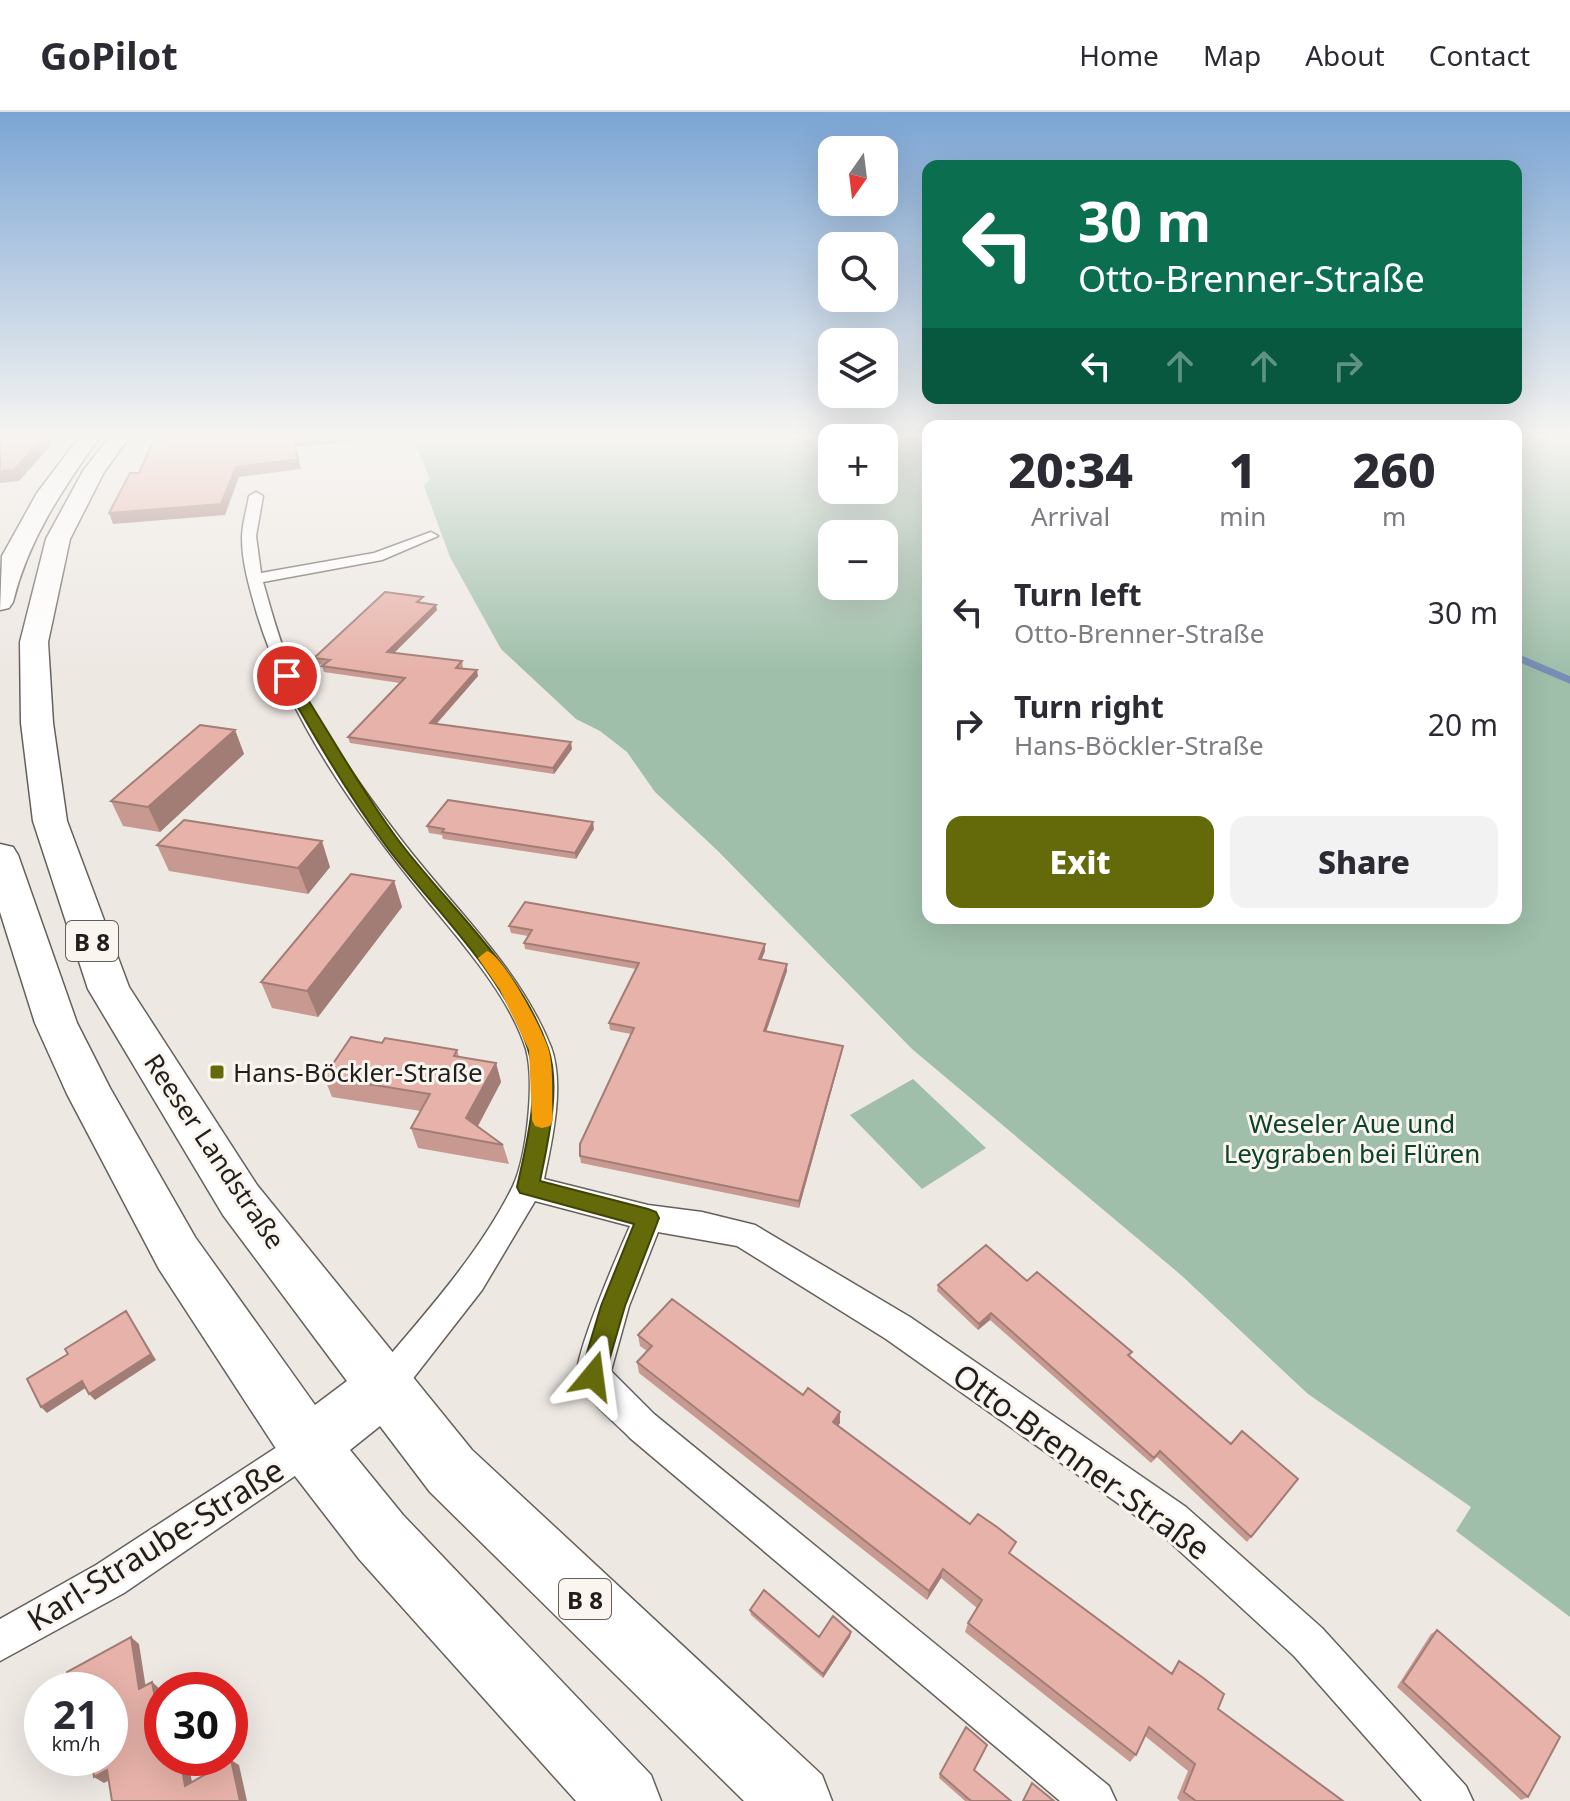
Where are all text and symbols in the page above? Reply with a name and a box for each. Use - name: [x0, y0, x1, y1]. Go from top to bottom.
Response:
- text: GoPilot: [40, 29, 178, 81]
- text: Home: [1079, 36, 1159, 74]
- text: Map: [1203, 36, 1261, 74]
- text: About: [1305, 36, 1385, 74]
- text: Contact: [1429, 36, 1530, 74]
- north arrow: [818, 136, 898, 216]
- map controls: [818, 136, 898, 600]
- text: 30 m: [1078, 182, 1211, 258]
- icon: left: [946, 192, 1050, 296]
- button: search: [818, 232, 898, 312]
- text: Otto-Brenner-Straße: [1078, 254, 1425, 303]
- button: layers: [818, 328, 898, 408]
- icon: left: [1074, 344, 1118, 388]
- icon: ahead: [1158, 344, 1202, 388]
- icon: ahead: [1242, 344, 1286, 388]
- icon: right: [1326, 344, 1370, 388]
- button: +: [818, 424, 898, 504]
- text: 20:34: [1008, 437, 1133, 502]
- text: 1: [1229, 437, 1257, 502]
- text: 260: [1353, 437, 1436, 502]
- text: Arrival: [1031, 498, 1110, 534]
- text: min: [1219, 498, 1266, 534]
- text: m: [1382, 498, 1406, 534]
- button: −: [818, 520, 898, 600]
- text: Turn left: [1014, 574, 1142, 615]
- icon: left: [946, 590, 990, 634]
- text: 30 m: [1428, 592, 1498, 633]
- text: Otto-Brenner-Straße: [1014, 615, 1264, 651]
- pin: [253, 642, 321, 710]
- icon: arrive: [265, 654, 309, 698]
- text: Turn right: [1014, 686, 1164, 727]
- icon: right: [946, 702, 990, 746]
- text: 20 m: [1428, 704, 1498, 745]
- text: Hans-Böckler-Straße: [1014, 727, 1264, 763]
- button: Exit: [946, 816, 1214, 908]
- button: Share: [1230, 816, 1498, 908]
- road number: B 8: [66, 921, 118, 961]
- street label: Reeser Landstraße: [136, 1046, 294, 1256]
- place label: Hans-Böckler-Straße: [233, 1054, 483, 1090]
- marker: Hans-Böckler-Straße: [208, 1063, 226, 1081]
- park label: Weseler Aue und Leygraben bei Flüren: [1224, 1105, 1480, 1171]
- position arrow: [551, 1334, 635, 1418]
- street label: Otto-Brenner-Straße: [945, 1353, 1219, 1569]
- street label: Karl-Straube-Straße: [19, 1448, 291, 1640]
- road number: B 8: [559, 1579, 611, 1619]
- speed limit sign: 30: [144, 1672, 248, 1776]
- text: 21: [53, 1686, 99, 1741]
- text: km/h: [51, 1730, 101, 1757]

